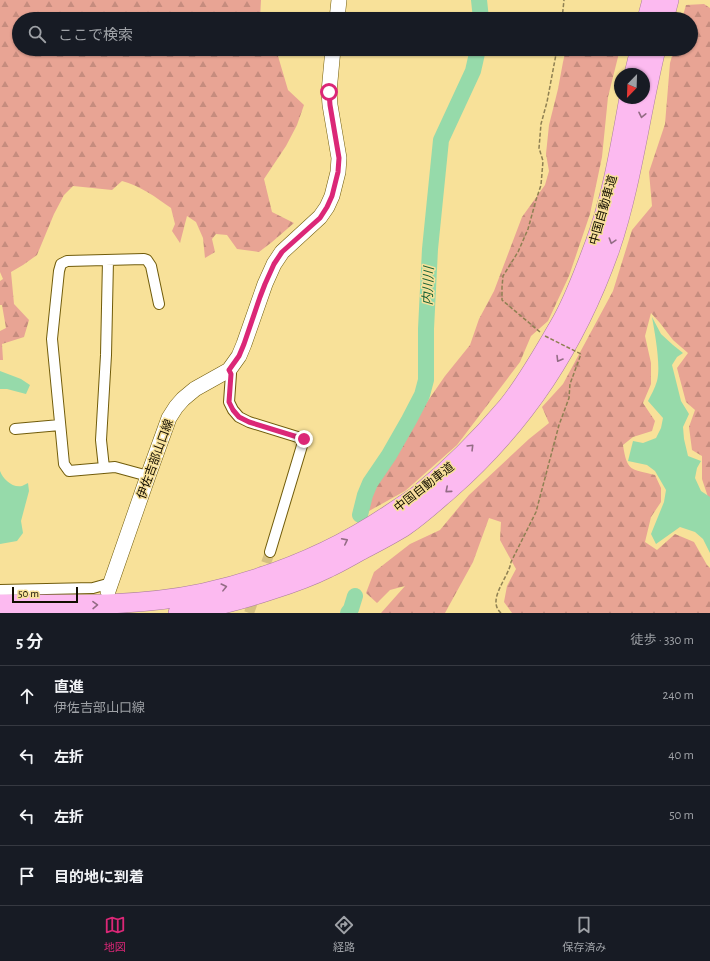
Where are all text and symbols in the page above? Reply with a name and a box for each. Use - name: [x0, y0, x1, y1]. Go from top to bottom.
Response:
- search box: [12, 12, 698, 56]
- icon: search: [26, 23, 48, 45]
- text: ここで検索: [58, 28, 133, 43]
- north arrow: [614, 68, 650, 104]
- route start: [320, 83, 338, 101]
- one-way arrow: [639, 111, 647, 118]
- street label: 中国自動車道: [586, 173, 619, 246]
- one-way arrow: [608, 237, 617, 244]
- water label: 内川川: [421, 264, 436, 306]
- one-way arrow: [556, 355, 563, 362]
- street label: 伊佐吉部山口線: [134, 417, 175, 501]
- route end: [295, 430, 313, 448]
- one-way arrow: [466, 444, 474, 452]
- street label: 中国自動車道: [391, 459, 456, 514]
- one-way arrow: [446, 486, 453, 493]
- one-way arrow: [340, 538, 348, 546]
- one-way arrow: [220, 584, 227, 592]
- scale bar: [12, 585, 78, 604]
- text: 50 m: [18, 588, 39, 599]
- one-way arrow: [92, 600, 98, 609]
- text: 5 分: [16, 633, 43, 650]
- text: 徒歩 · 330 m: [631, 634, 694, 647]
- text: 直進: [54, 680, 84, 695]
- icon: ahead: [16, 685, 38, 707]
- text: 240 m: [662, 689, 694, 702]
- text: 伊佐吉部山口線: [54, 702, 145, 715]
- icon: left: [16, 745, 38, 767]
- text: 40 m: [668, 749, 694, 762]
- text: 左折: [54, 750, 84, 765]
- icon: left: [16, 805, 38, 827]
- text: 50 m: [669, 809, 694, 822]
- text: 左折: [54, 810, 84, 825]
- icon: arrive: [16, 865, 38, 887]
- text: 目的地に到着: [54, 870, 144, 885]
- tab: 地図: [104, 914, 126, 954]
- tab: 経路: [333, 914, 355, 954]
- tab: 保存済み: [562, 914, 606, 954]

